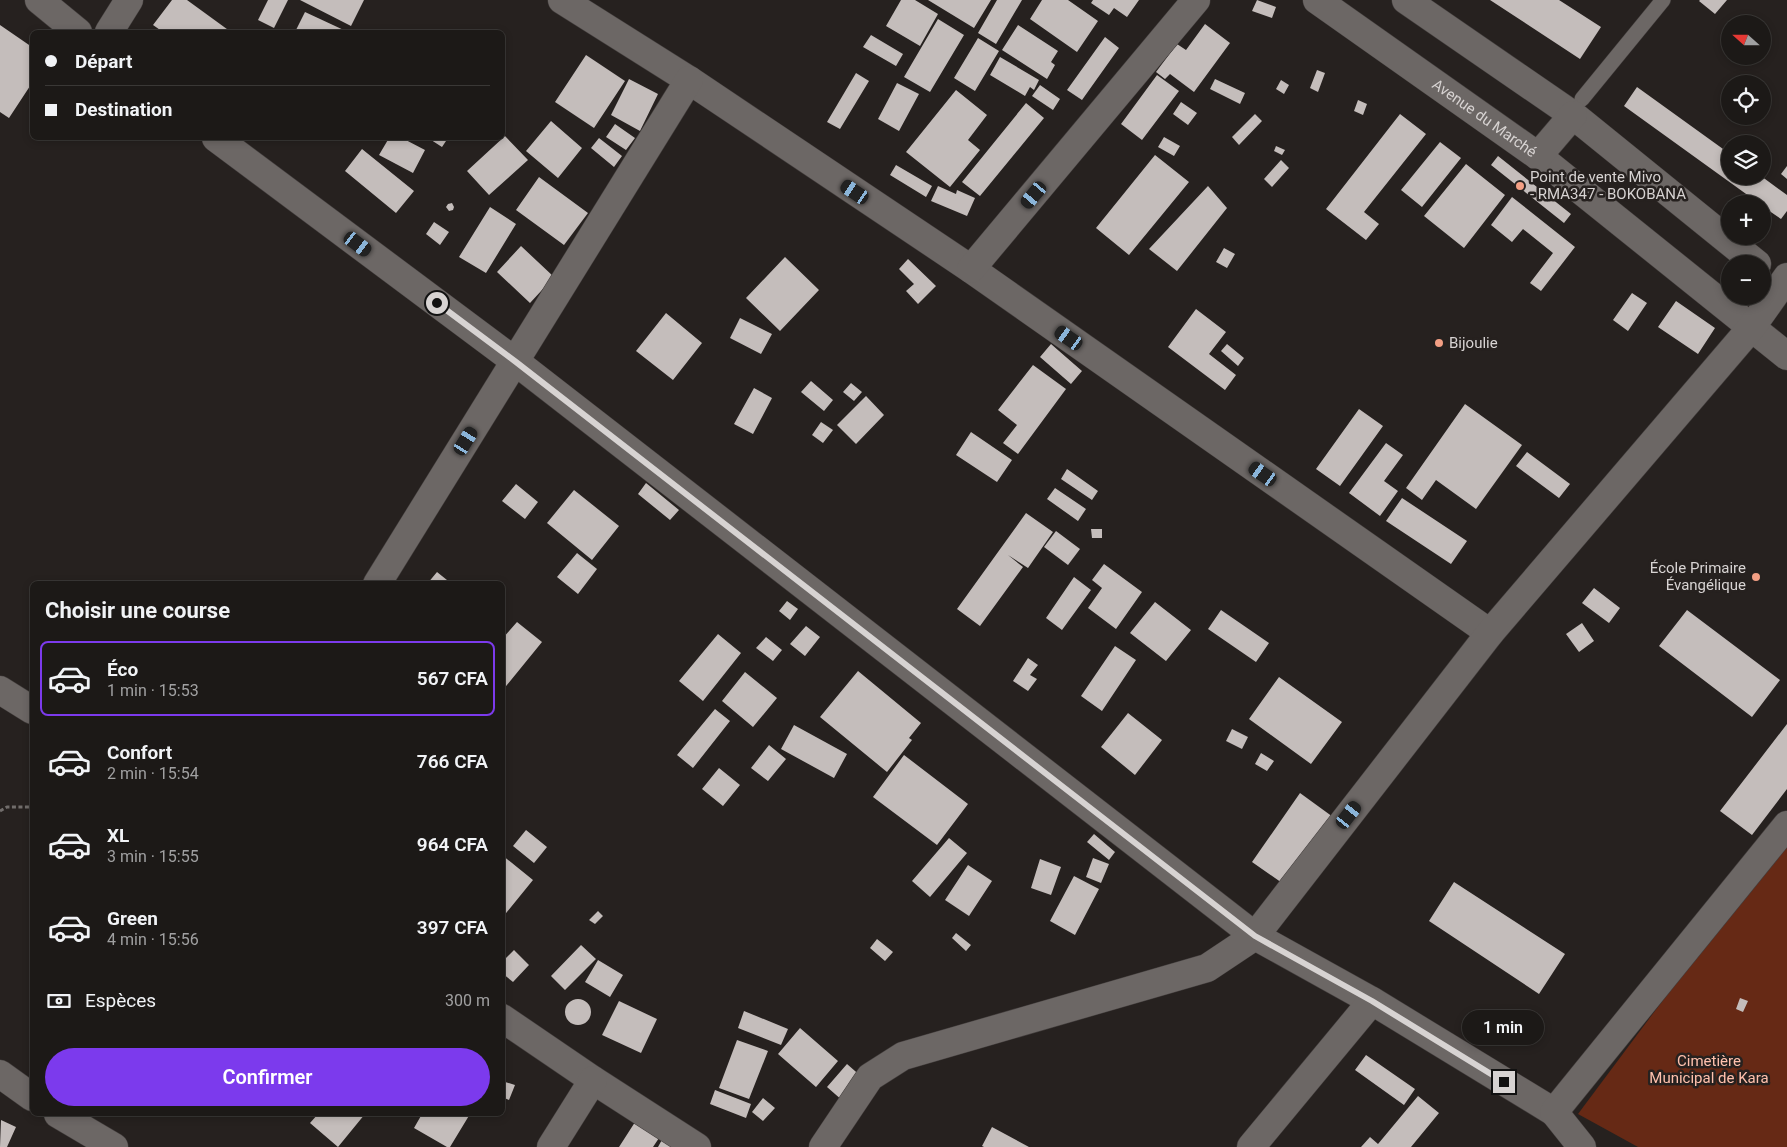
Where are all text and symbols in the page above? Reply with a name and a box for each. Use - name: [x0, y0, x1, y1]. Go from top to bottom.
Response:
- north arrow: [1721, 15, 1771, 65]
- map controls: [1721, 15, 1771, 305]
- text: Départ: [75, 50, 132, 73]
- street label: Avenue du Marché: [1429, 75, 1540, 161]
- button: locate: [1721, 75, 1771, 125]
- text: Destination: [75, 98, 172, 121]
- button: layers: [1721, 135, 1771, 185]
- place label: Point de vente Mivo - RMA347 - BOKOBANA: [1530, 168, 1686, 203]
- car: [838, 177, 871, 207]
- car: [1018, 179, 1049, 211]
- marker: Point de vente Mivo - RMA347 - BOKOBANA: [1514, 180, 1526, 192]
- button: +: [1721, 195, 1771, 245]
- car: [341, 229, 374, 259]
- button: −: [1721, 255, 1771, 305]
- route start: [426, 292, 448, 314]
- car: [1052, 323, 1085, 353]
- place label: Bijoulie: [1449, 334, 1498, 352]
- marker: Bijoulie: [1433, 337, 1445, 349]
- car: [451, 424, 480, 458]
- car: [1246, 459, 1279, 489]
- place label: École Primaire Évangélique: [1650, 559, 1746, 594]
- marker: École Primaire Évangélique: [1750, 571, 1762, 583]
- text: Choisir une course: [45, 598, 230, 623]
- icon: car: [47, 656, 92, 701]
- text: Éco: [107, 658, 138, 681]
- text: 567 CFA: [417, 667, 488, 690]
- text: 1 min · 15:53: [107, 681, 199, 700]
- icon: car: [47, 739, 92, 784]
- text: Confort: [107, 741, 172, 764]
- text: 766 CFA: [417, 750, 488, 773]
- text: 2 min · 15:54: [107, 764, 199, 783]
- car: [1333, 799, 1364, 831]
- icon: car: [47, 822, 92, 867]
- text: XL: [107, 824, 129, 847]
- text: 964 CFA: [417, 833, 488, 856]
- text: 3 min · 15:55: [107, 847, 199, 866]
- icon: car: [47, 905, 92, 950]
- text: Green: [107, 907, 158, 930]
- text: 397 CFA: [417, 916, 488, 939]
- text: 4 min · 15:56: [107, 930, 199, 949]
- icon: cash: [45, 987, 73, 1015]
- text: Espèces: [85, 989, 156, 1012]
- text: 300 m: [445, 991, 490, 1010]
- callout: 1 min: [1463, 1010, 1545, 1044]
- text: 1 min: [1483, 1018, 1523, 1037]
- button: Confirmer: [45, 1048, 490, 1106]
- park label: Cimetière Municipal de Kara: [1649, 1052, 1769, 1087]
- route end: [1493, 1071, 1515, 1093]

